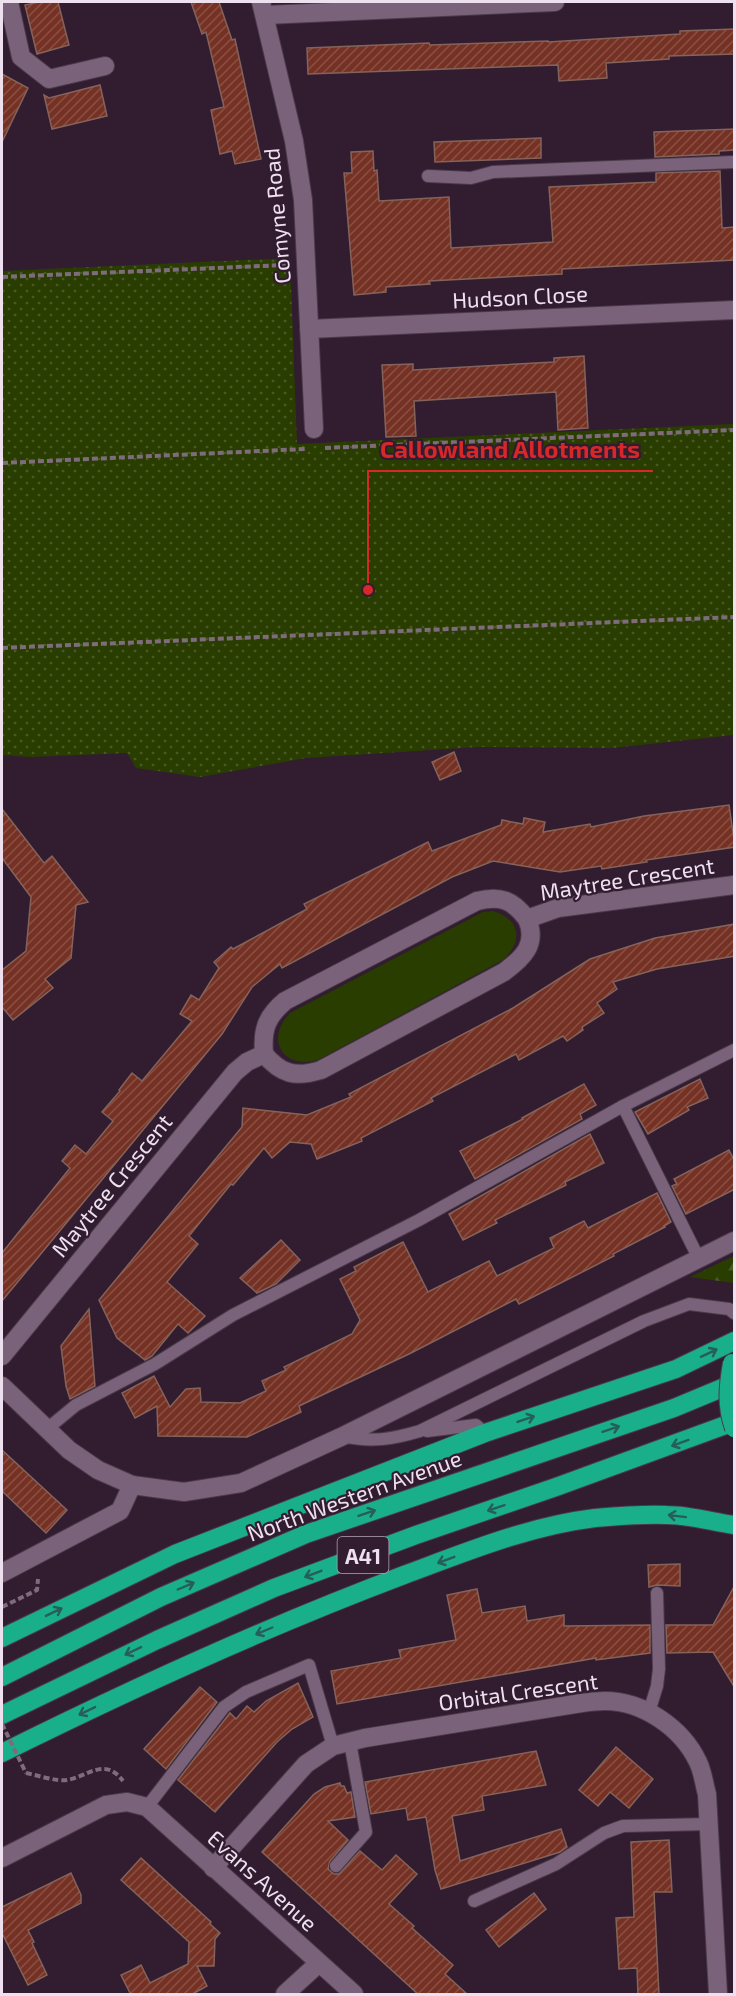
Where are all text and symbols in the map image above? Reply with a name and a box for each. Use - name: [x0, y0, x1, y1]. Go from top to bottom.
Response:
- street label: Comyne Road: [257, 147, 295, 285]
- street label: Hudson Close: [452, 279, 588, 313]
- callout: Callowland Allotments: [368, 429, 653, 471]
- text: Callowland Allotments: [380, 434, 640, 463]
- street label: Maytree Crescent: [538, 851, 716, 905]
- street label: Maytree Crescent: [45, 1108, 177, 1262]
- one-way arrow: [699, 1347, 717, 1359]
- one-way arrow: [516, 1413, 535, 1424]
- one-way arrow: [601, 1423, 620, 1434]
- one-way arrow: [671, 1438, 690, 1449]
- street label: North Western Avenue: [243, 1444, 465, 1546]
- one-way arrow: [487, 1503, 506, 1514]
- one-way arrow: [357, 1507, 376, 1518]
- one-way arrow: [667, 1511, 687, 1522]
- road number: A41: [338, 1537, 388, 1573]
- one-way arrow: [437, 1555, 456, 1566]
- one-way arrow: [304, 1569, 322, 1580]
- one-way arrow: [176, 1580, 195, 1591]
- one-way arrow: [44, 1606, 62, 1618]
- one-way arrow: [256, 1626, 274, 1637]
- one-way arrow: [125, 1645, 143, 1657]
- street label: Orbital Crescent: [437, 1667, 599, 1715]
- one-way arrow: [78, 1705, 96, 1717]
- street label: Evans Avenue: [203, 1824, 323, 1936]

